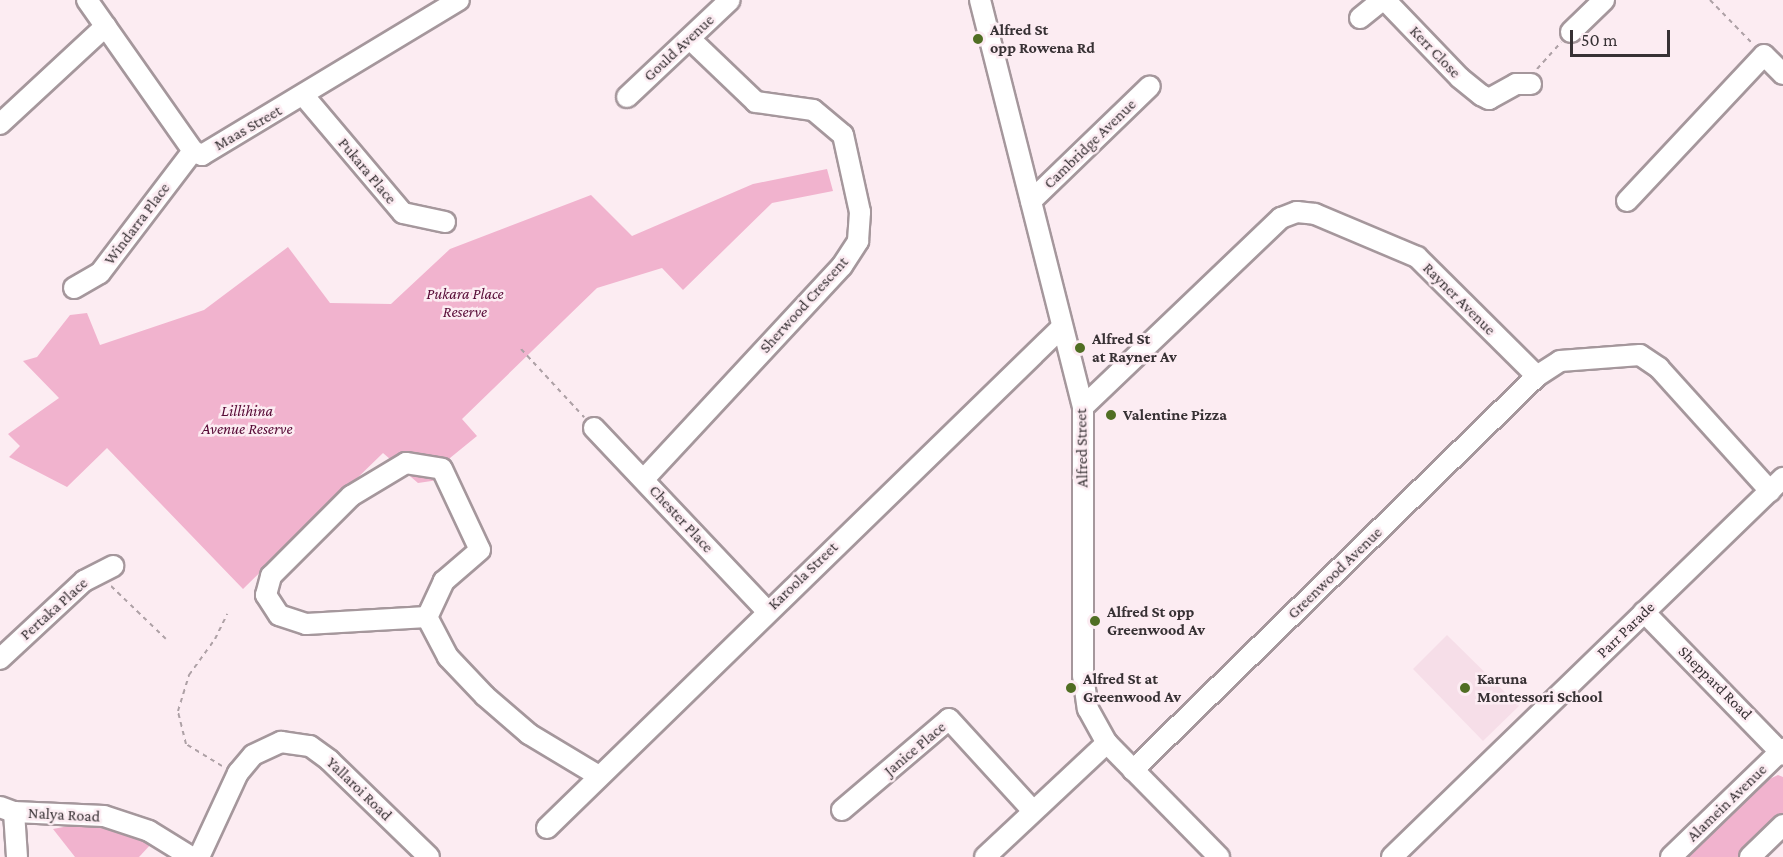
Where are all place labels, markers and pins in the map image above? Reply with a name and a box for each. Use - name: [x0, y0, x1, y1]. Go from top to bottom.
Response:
- place label: Alfred St opp Rowena Rd: [990, 20, 1095, 58]
- marker: Alfred St opp Rowena Rd: [971, 32, 985, 46]
- place label: Alfred St at Rayner Av: [1092, 329, 1177, 367]
- marker: Alfred St at Rayner Av: [1073, 341, 1087, 355]
- place label: Valentine Pizza: [1123, 405, 1227, 425]
- marker: Valentine Pizza: [1104, 408, 1118, 422]
- place label: Alfred St opp Greenwood Av: [1107, 602, 1205, 640]
- marker: Alfred St opp Greenwood Av: [1088, 614, 1102, 628]
- place label: Alfred St at Greenwood Av: [1083, 669, 1181, 707]
- place label: Karuna Montessori School: [1477, 669, 1603, 707]
- marker: Alfred St at Greenwood Av: [1064, 681, 1078, 695]
- marker: Karuna Montessori School: [1458, 681, 1472, 695]

